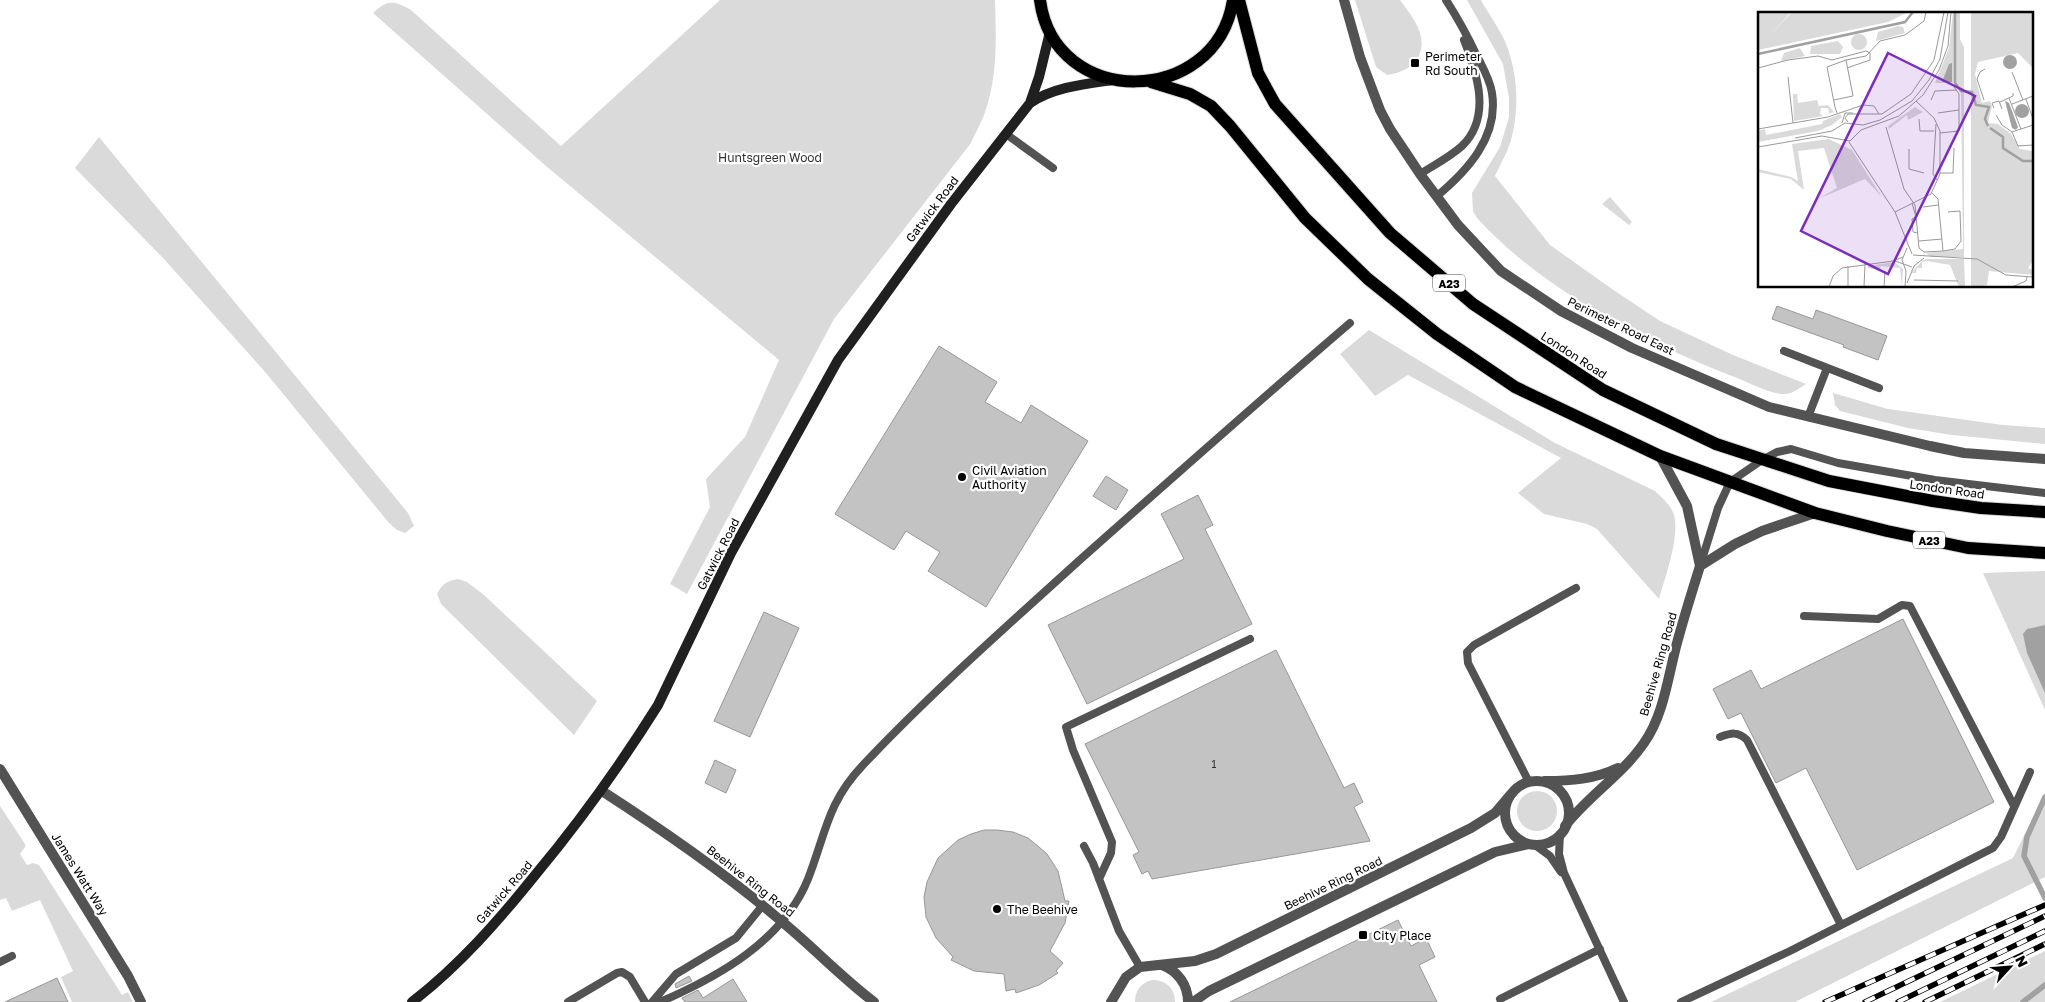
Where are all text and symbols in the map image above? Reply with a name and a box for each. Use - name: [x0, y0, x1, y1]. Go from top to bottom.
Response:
- inset map: [1758, 12, 2032, 288]
- place label: Perimeter Rd South: [1425, 49, 1482, 78]
- marker: Perimeter Rd South: [1409, 57, 1421, 69]
- park label: Huntsgreen Wood: [718, 150, 822, 165]
- street label: Gatwick Road: [902, 173, 962, 245]
- road number: A23: [1433, 274, 1465, 292]
- street label: Perimeter Road East: [1565, 294, 1677, 359]
- street label: London Road: [1538, 328, 1610, 382]
- place label: Civil Aviation Authority: [972, 463, 1047, 492]
- marker: Civil Aviation Authority: [956, 471, 968, 483]
- street label: London Road: [1908, 476, 1986, 502]
- street label: Gatwick Road: [693, 516, 743, 592]
- road number: A23: [1913, 532, 1945, 548]
- street label: Beehive Ring Road: [1636, 610, 1680, 718]
- house number: 1: [1212, 758, 1217, 770]
- street label: James Watt Way: [49, 830, 112, 918]
- street label: Beehive Ring Road: [704, 842, 798, 920]
- street label: Beehive Ring Road: [1281, 853, 1385, 913]
- street label: Gatwick Road: [473, 857, 535, 927]
- place label: The Beehive: [1007, 902, 1078, 917]
- marker: The Beehive: [991, 903, 1003, 915]
- place label: City Place: [1373, 928, 1431, 943]
- marker: City Place: [1357, 929, 1369, 941]
- north arrow: [1985, 942, 2035, 992]
- text: N: [2012, 953, 2032, 970]

